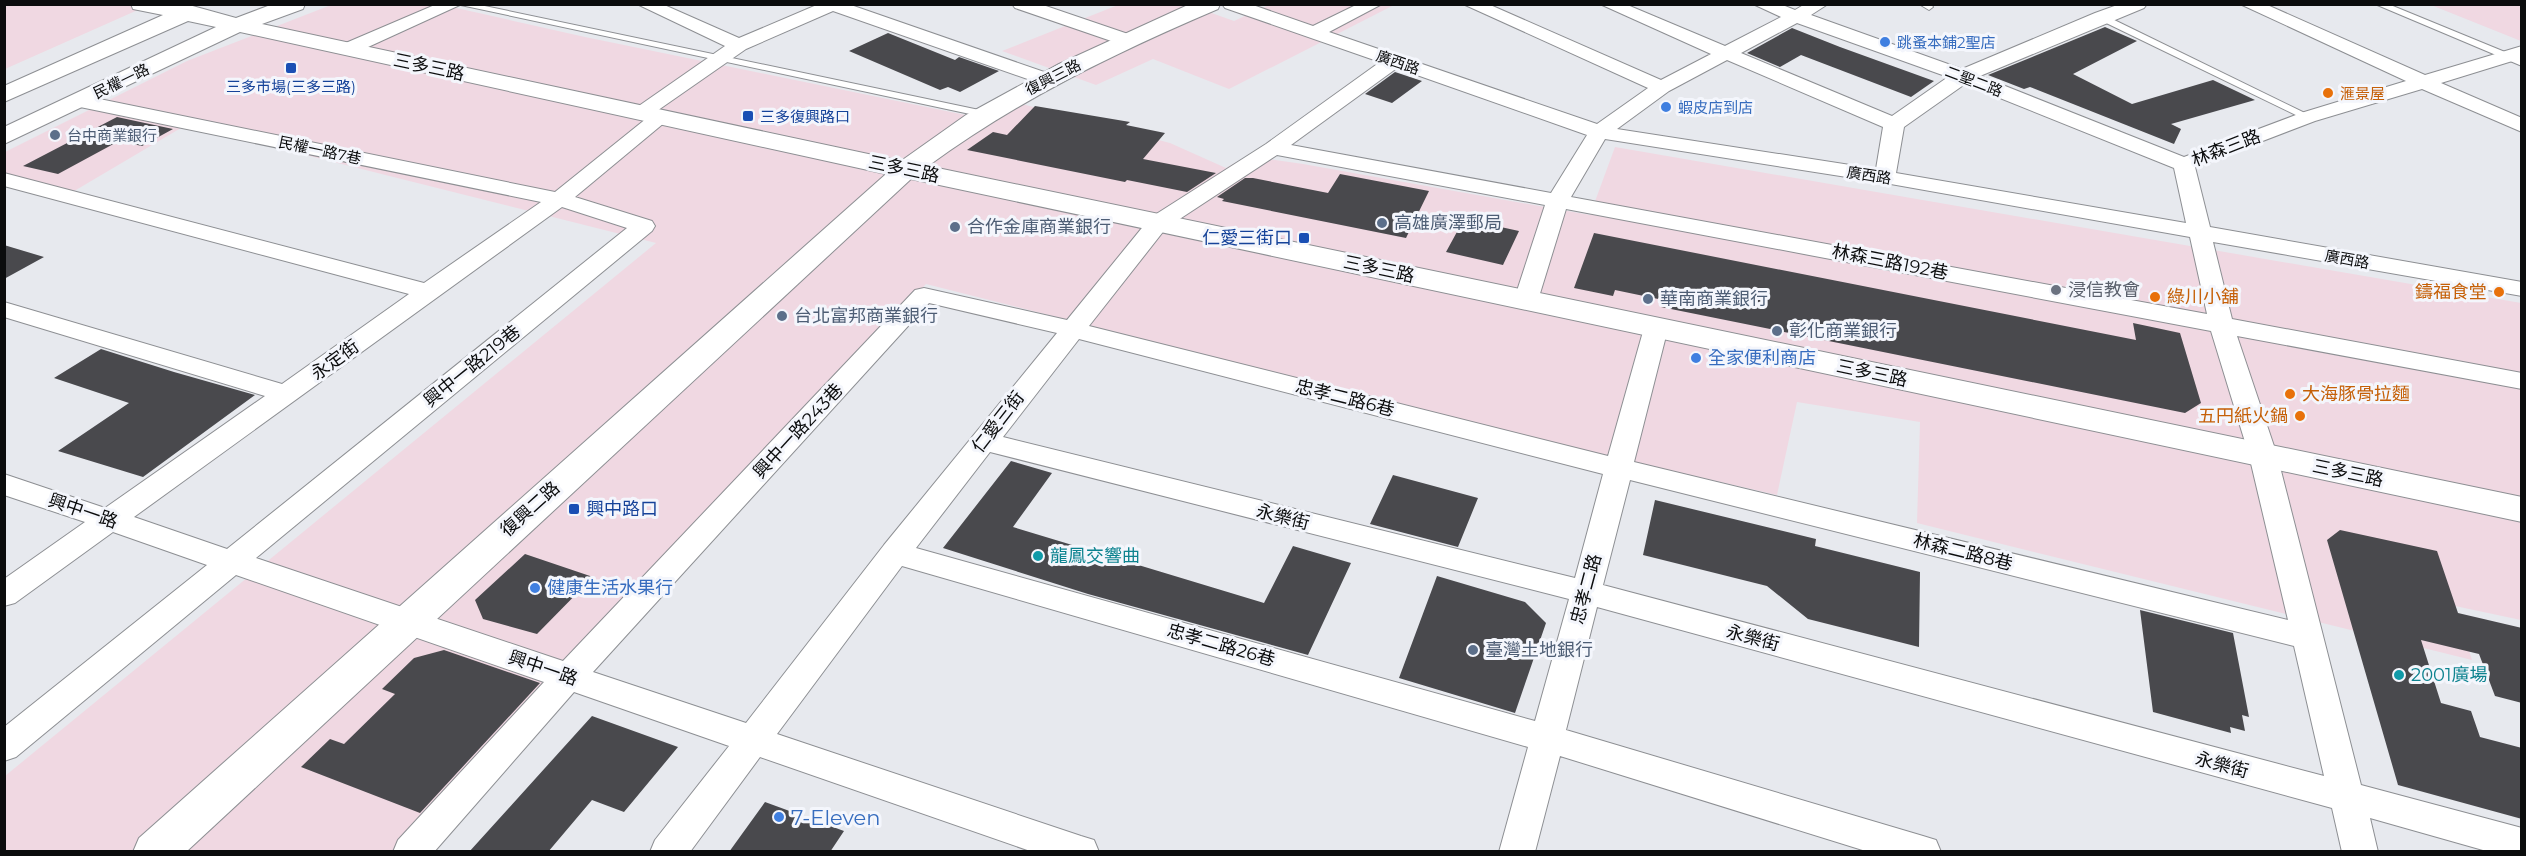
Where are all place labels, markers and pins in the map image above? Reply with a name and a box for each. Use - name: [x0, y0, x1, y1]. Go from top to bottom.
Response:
- place label: 跳蚤本鋪2聖店: [1897, 33, 1996, 52]
- marker: 跳蚤本鋪2聖店: [1878, 35, 1892, 49]
- marker: 三多市場(三多三路): [284, 61, 298, 75]
- place label: 三多市場(三多三路): [226, 77, 356, 96]
- place label: 滙景屋: [2340, 84, 2385, 103]
- marker: 滙景屋: [2321, 86, 2335, 100]
- place label: 蝦皮店到店: [1678, 98, 1753, 117]
- marker: 蝦皮店到店: [1659, 100, 1673, 114]
- place label: 三多復興路口: [760, 107, 850, 126]
- marker: 三多復興路口: [741, 109, 755, 123]
- place label: 台中商業銀行: [67, 126, 157, 145]
- marker: 台中商業銀行: [48, 128, 62, 142]
- place label: 高雄廣澤郵局: [1394, 212, 1502, 234]
- place label: 合作金庫商業銀行: [967, 216, 1111, 238]
- marker: 高雄廣澤郵局: [1375, 216, 1389, 230]
- marker: 合作金庫商業銀行: [948, 220, 962, 234]
- place label: 仁愛三街口: [1202, 227, 1292, 249]
- marker: 仁愛三街口: [1297, 231, 1311, 245]
- place label: 浸信教會: [2068, 279, 2140, 301]
- place label: 鑄福食堂: [2415, 281, 2487, 303]
- marker: 浸信教會: [2049, 283, 2063, 297]
- marker: 鑄福食堂: [2492, 285, 2506, 299]
- place label: 綠川小舖: [2167, 286, 2239, 308]
- place label: 華南商業銀行: [1660, 288, 1768, 310]
- marker: 綠川小舖: [2148, 290, 2162, 304]
- marker: 華南商業銀行: [1641, 292, 1655, 306]
- place label: 台北富邦商業銀行: [794, 305, 938, 327]
- marker: 台北富邦商業銀行: [775, 309, 789, 323]
- place label: 彰化商業銀行: [1789, 320, 1897, 342]
- marker: 彰化商業銀行: [1770, 324, 1784, 338]
- place label: 全家便利商店: [1708, 347, 1816, 369]
- marker: 全家便利商店: [1689, 351, 1703, 365]
- place label: 大海豚骨拉麵: [2302, 383, 2410, 405]
- marker: 大海豚骨拉麵: [2283, 387, 2297, 401]
- place label: 五円紙火鍋: [2198, 405, 2288, 427]
- marker: 五円紙火鍋: [2293, 409, 2307, 423]
- place label: 興中路口: [586, 498, 658, 520]
- marker: 興中路口: [567, 502, 581, 516]
- place label: 龍鳳交響曲: [1050, 545, 1140, 567]
- marker: 龍鳳交響曲: [1031, 549, 1045, 563]
- place label: 健康生活水果行: [547, 577, 673, 599]
- marker: 健康生活水果行: [528, 581, 542, 595]
- place label: 臺灣土地銀行: [1485, 639, 1593, 661]
- marker: 臺灣土地銀行: [1466, 643, 1480, 657]
- place label: 2001廣場: [2411, 664, 2488, 686]
- marker: 2001廣場: [2392, 668, 2406, 682]
- place label: 7-Eleven: [791, 805, 880, 830]
- marker: 7-Eleven: [772, 810, 786, 824]

